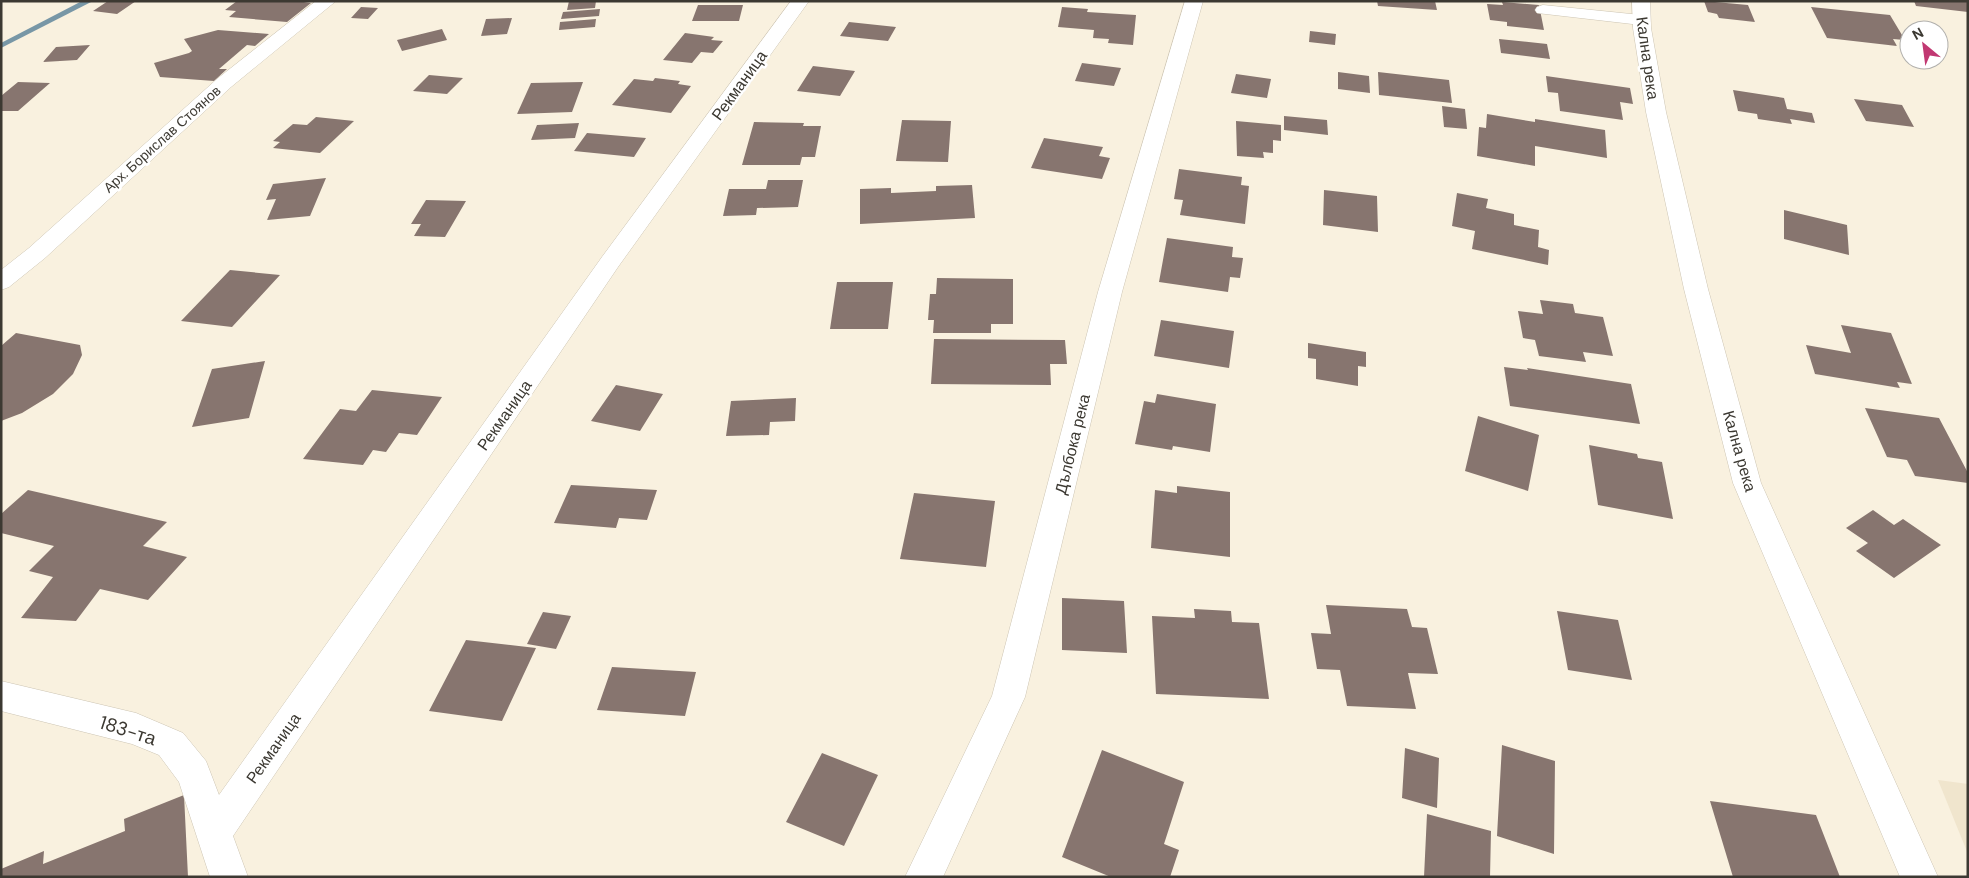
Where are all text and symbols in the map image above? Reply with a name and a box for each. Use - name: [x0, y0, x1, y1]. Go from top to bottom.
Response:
- street label: Кална река: [1631, 15, 1664, 101]
- north arrow: [1899, 20, 1949, 70]
- text: N: [1909, 23, 1927, 44]
- street label: Рекманица: [707, 46, 772, 124]
- street label: Арх. Борислав Стоянов: [100, 82, 224, 196]
- street label: Рекманица: [472, 376, 536, 455]
- street label: Дълбока река: [1050, 392, 1095, 497]
- street label: Кална река: [1718, 408, 1761, 494]
- street label: Рекманица: [241, 709, 305, 788]
- street label: 183-та: [96, 710, 160, 751]

